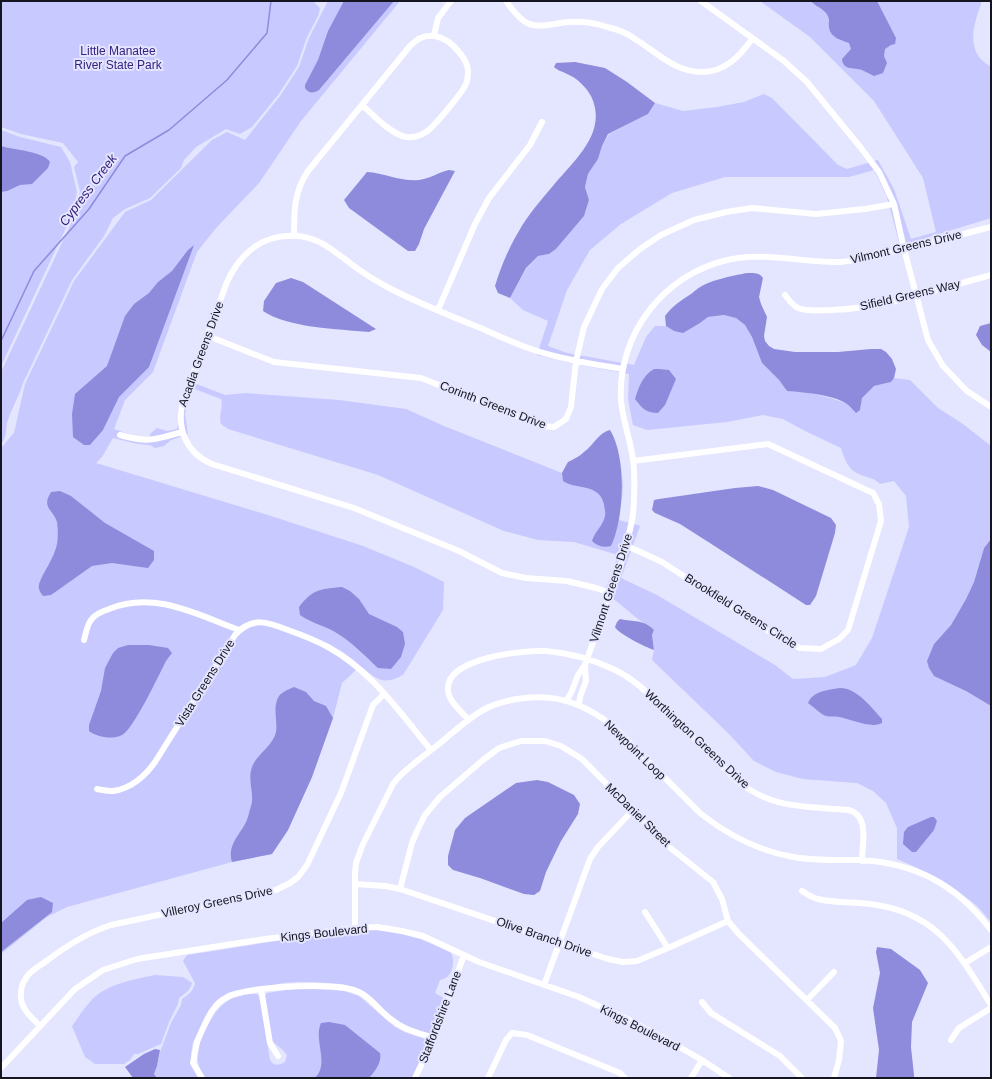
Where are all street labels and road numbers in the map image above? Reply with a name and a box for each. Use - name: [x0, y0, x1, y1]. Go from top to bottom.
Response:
- street label: Vilmont Greens Drive: [849, 227, 963, 267]
- street label: Sifield Greens Way: [859, 277, 961, 313]
- street label: Acadia Greens Drive: [175, 299, 227, 408]
- street label: Corinth Greens Drive: [438, 378, 548, 432]
- street label: Vilmont Greens Drive: [587, 531, 635, 644]
- street label: Brookfield Greens Circle: [682, 571, 800, 652]
- street label: Vista Greens Drive: [172, 636, 238, 729]
- street label: Worthington Greens Drive: [642, 687, 753, 792]
- street label: Newpoint Loop: [601, 717, 669, 783]
- street label: McDaniel Street: [602, 780, 674, 850]
- street label: Villeroy Greens Drive: [160, 883, 274, 921]
- street label: Olive Branch Drive: [494, 914, 594, 960]
- street label: Kings Boulevard: [280, 921, 368, 945]
- street label: Staffordshire Lane: [416, 969, 464, 1065]
- street label: Kings Boulevard: [598, 1002, 682, 1054]

